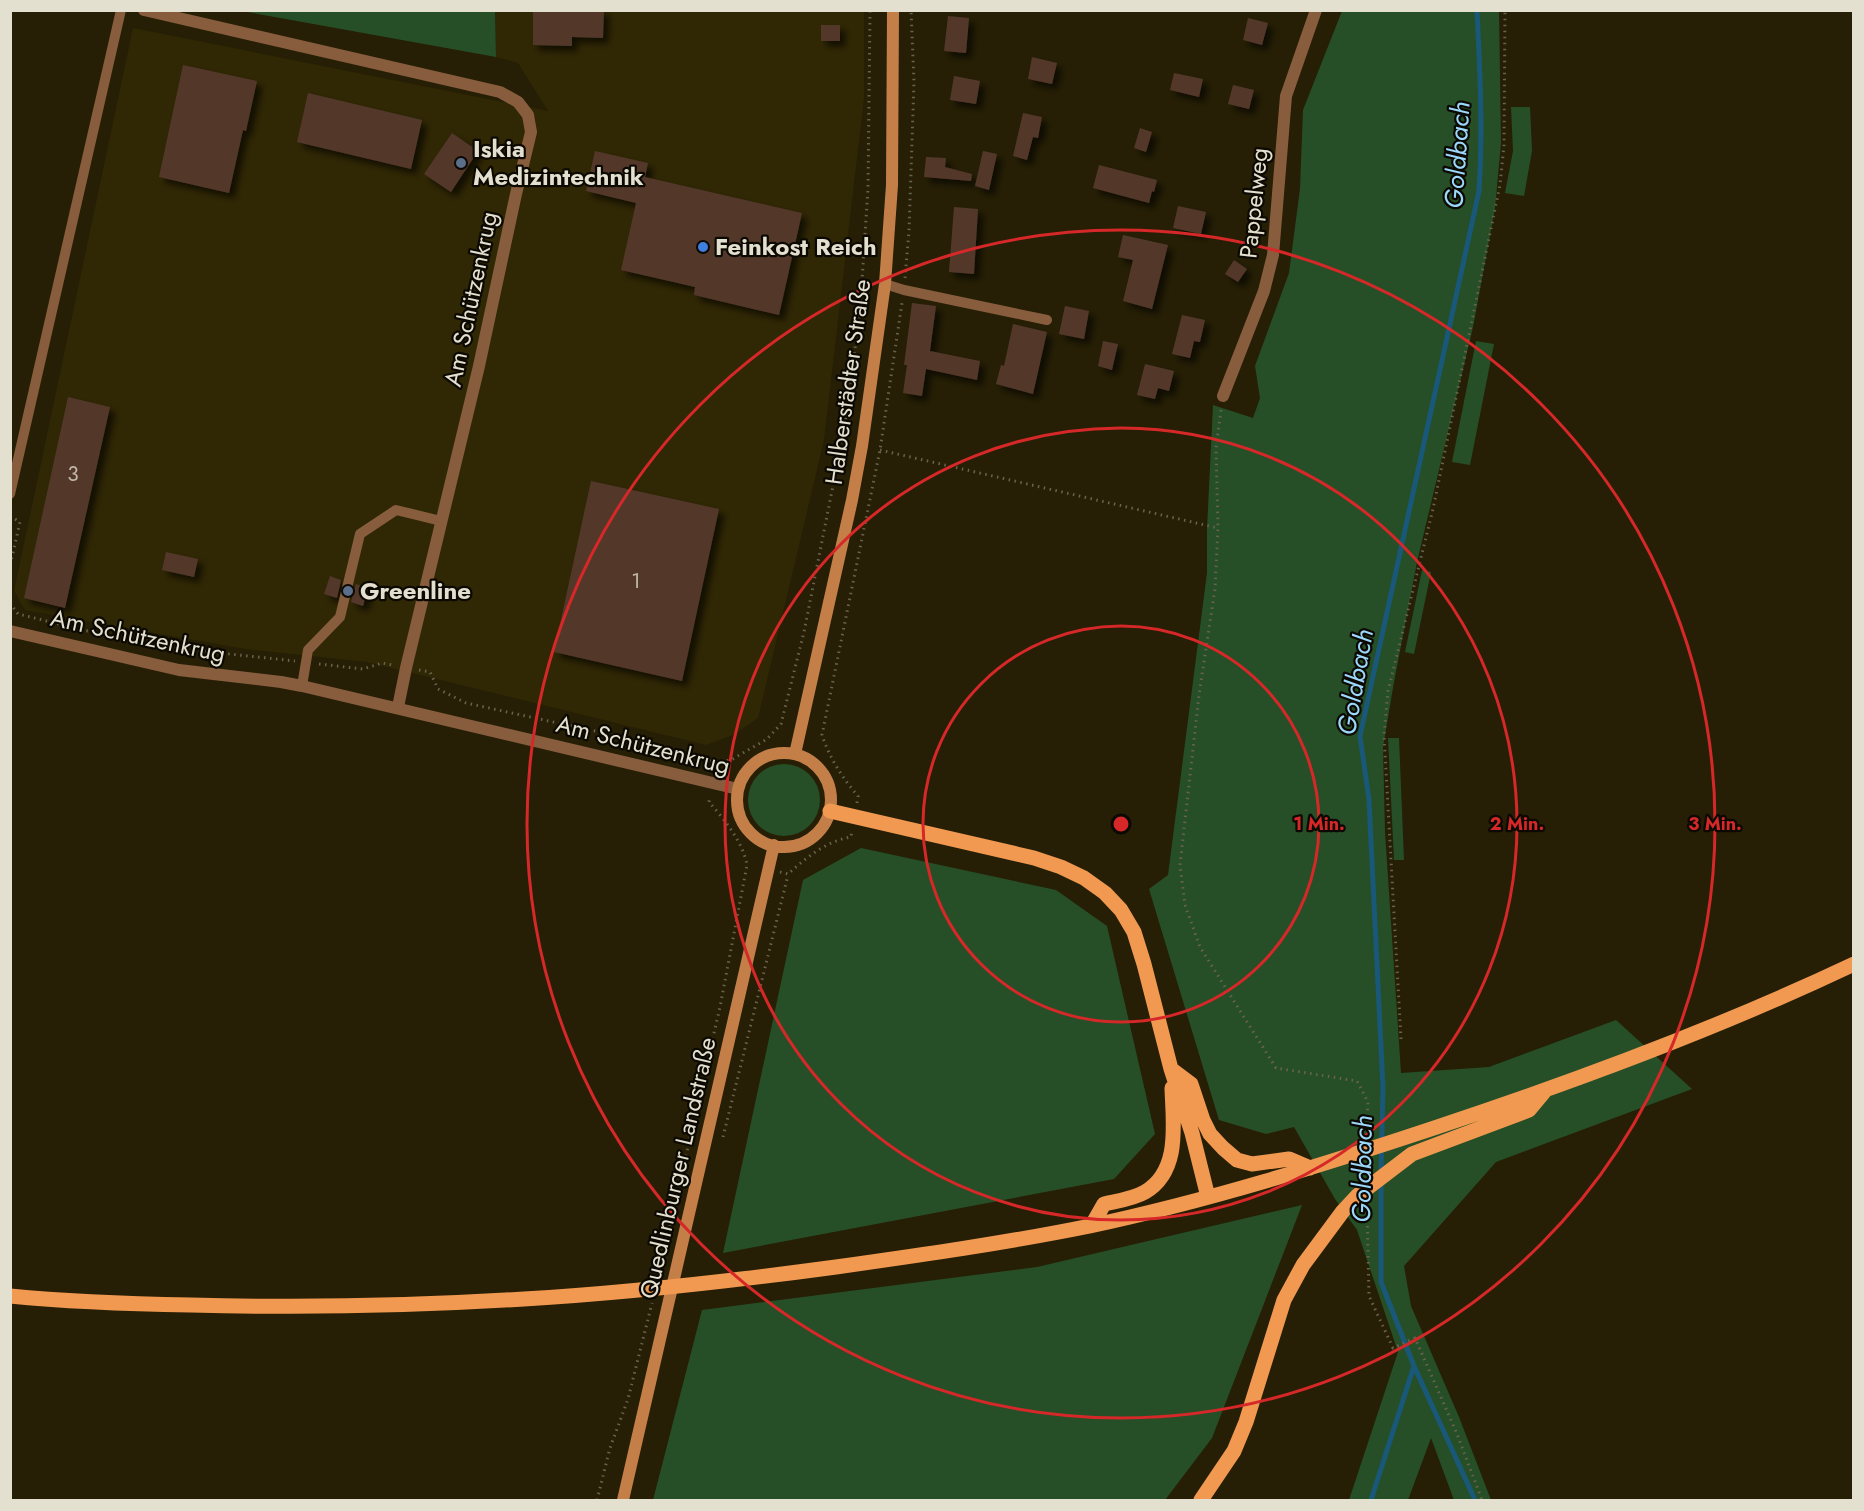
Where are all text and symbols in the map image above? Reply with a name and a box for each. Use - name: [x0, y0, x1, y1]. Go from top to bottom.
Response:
- water label: Goldbach: [1434, 100, 1480, 210]
- place label: Iskia Medizintechnik: [473, 131, 644, 194]
- street label: Pappelweg: [1230, 146, 1277, 260]
- marker: Iskia Medizintechnik: [454, 156, 468, 170]
- street label: Am Schützenkrug: [435, 208, 506, 390]
- place label: Feinkost Reich: [715, 229, 877, 264]
- marker: Feinkost Reich: [696, 240, 710, 254]
- street label: Halberstädter Straße: [816, 277, 879, 487]
- house number: 3: [67, 459, 79, 489]
- house number: 1: [631, 566, 641, 596]
- place label: Greenline: [360, 573, 471, 608]
- marker: Greenline: [341, 584, 355, 598]
- street label: Am Schützenkrug: [47, 600, 229, 671]
- water label: Goldbach: [1327, 626, 1383, 738]
- street label: Am Schützenkrug: [553, 706, 734, 783]
- text: 1 Min.: [1293, 811, 1345, 837]
- text: 2 Min.: [1490, 811, 1544, 837]
- text: 3 Min.: [1688, 811, 1742, 837]
- centre of rings: [1111, 814, 1131, 834]
- street label: Quedlinburger Landstraße: [630, 1034, 725, 1302]
- water label: Goldbach: [1342, 1115, 1382, 1223]

